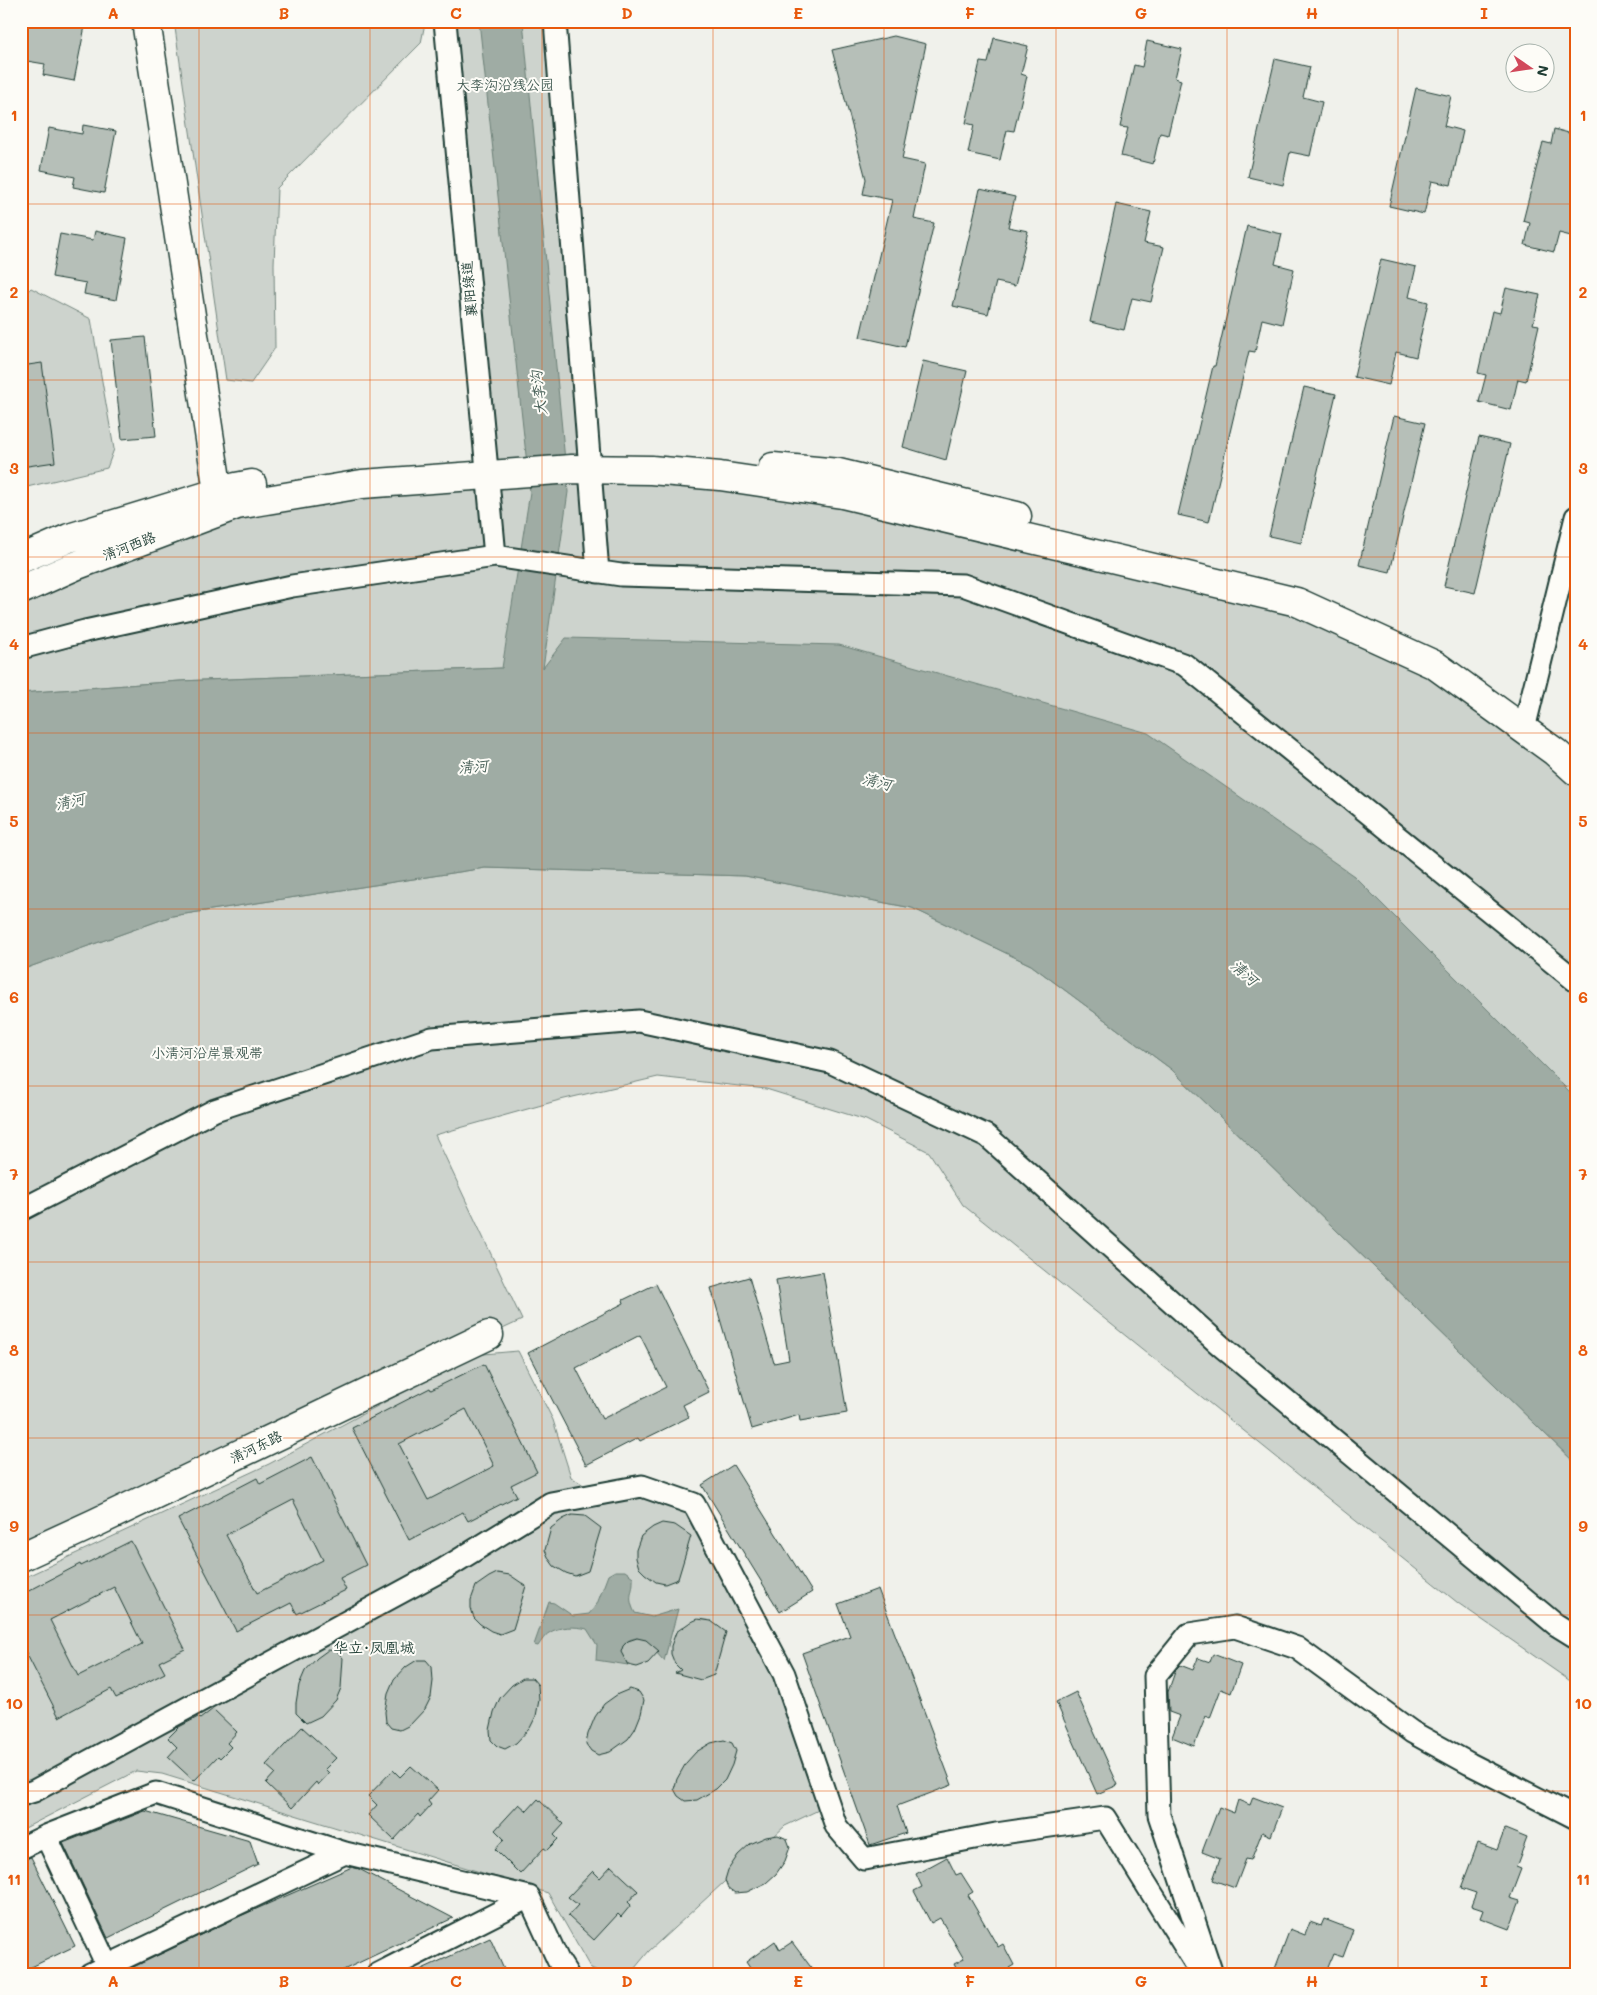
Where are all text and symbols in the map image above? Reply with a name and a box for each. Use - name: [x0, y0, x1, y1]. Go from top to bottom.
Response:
- text: A: [107, 2, 119, 23]
- text: B: [279, 2, 289, 23]
- text: C: [450, 2, 462, 23]
- text: D: [621, 2, 633, 23]
- text: E: [793, 2, 803, 23]
- text: F: [965, 2, 975, 23]
- text: G: [1135, 2, 1147, 23]
- text: H: [1306, 2, 1318, 23]
- text: I: [1480, 2, 1488, 23]
- north arrow: [1504, 42, 1554, 92]
- text: N: [1533, 64, 1554, 78]
- park label: 大李沟沿线公园: [456, 75, 554, 94]
- text: 1: [10, 104, 18, 125]
- text: 1: [1579, 104, 1587, 125]
- street label: 襄阳绿道: [457, 260, 480, 318]
- text: 2: [10, 281, 19, 302]
- text: 2: [1579, 281, 1588, 302]
- water label: 大李沟: [525, 368, 551, 417]
- text: 3: [9, 457, 19, 478]
- text: 3: [1578, 457, 1588, 478]
- street label: 清河西路: [99, 527, 158, 564]
- text: 4: [9, 633, 19, 654]
- text: 4: [1578, 633, 1588, 654]
- water label: 清河: [457, 754, 492, 777]
- water label: 清河: [860, 768, 897, 795]
- water label: 清河: [53, 787, 90, 814]
- text: 5: [9, 810, 19, 831]
- text: 5: [1578, 810, 1588, 831]
- water label: 清河: [1227, 955, 1265, 992]
- text: 6: [9, 986, 19, 1007]
- text: 6: [1578, 986, 1588, 1007]
- park label: 小清河沿岸景观带: [151, 1043, 263, 1062]
- text: 7: [10, 1163, 19, 1184]
- text: 7: [1579, 1163, 1588, 1184]
- text: 8: [9, 1339, 19, 1360]
- text: 8: [1578, 1339, 1588, 1360]
- street label: 清河东路: [226, 1426, 285, 1467]
- text: 9: [9, 1515, 19, 1536]
- text: 9: [1578, 1515, 1588, 1536]
- district label: 华立·凤凰城: [333, 1637, 415, 1657]
- text: 10: [5, 1692, 23, 1713]
- text: 10: [1574, 1692, 1592, 1713]
- text: 11: [7, 1868, 21, 1889]
- text: 11: [1576, 1868, 1590, 1889]
- text: A: [107, 1970, 119, 1991]
- text: B: [279, 1970, 289, 1991]
- text: C: [450, 1970, 462, 1991]
- text: D: [621, 1970, 633, 1991]
- text: E: [793, 1970, 803, 1991]
- text: F: [965, 1970, 975, 1991]
- text: G: [1135, 1970, 1147, 1991]
- text: H: [1306, 1970, 1318, 1991]
- text: I: [1480, 1970, 1488, 1991]

